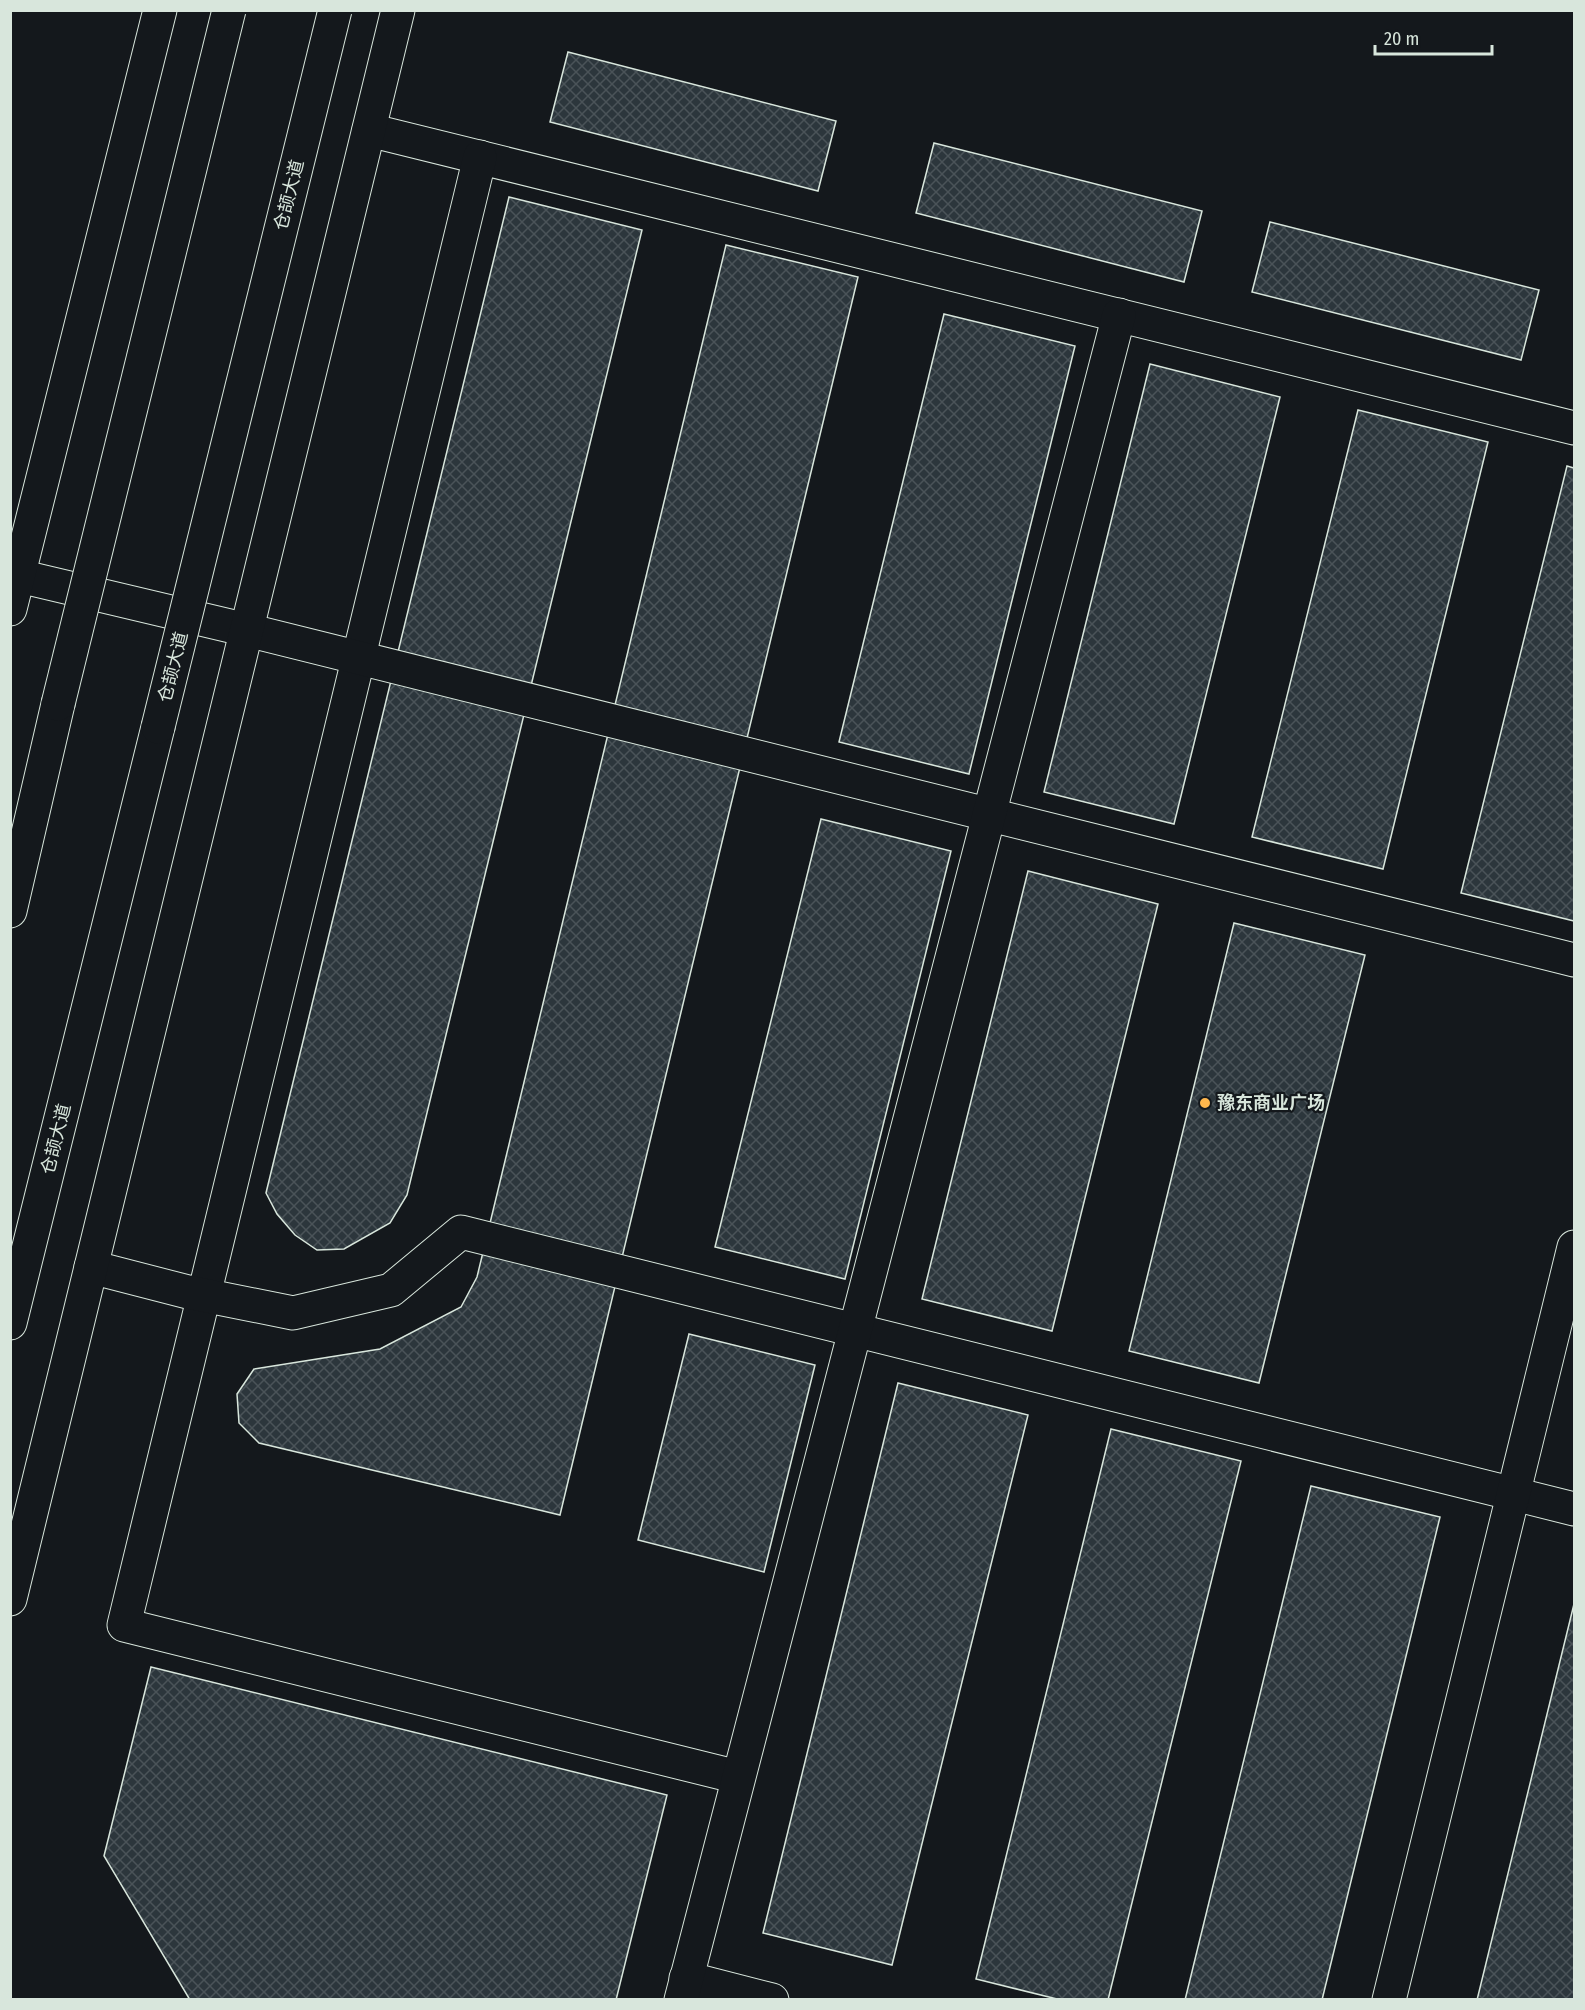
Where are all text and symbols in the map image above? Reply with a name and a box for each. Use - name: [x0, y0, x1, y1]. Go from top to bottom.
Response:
- scale bar: [1375, 18, 1492, 56]
- text: 20 m: [1384, 28, 1419, 50]
- street label: 仓颉大道: [270, 157, 308, 233]
- street label: 仓颉大道: [154, 629, 192, 705]
- place label: 豫东商业广场: [1217, 1092, 1325, 1114]
- marker: 豫东商业广场: [1198, 1096, 1212, 1110]
- street label: 仓颉大道: [37, 1101, 75, 1177]

